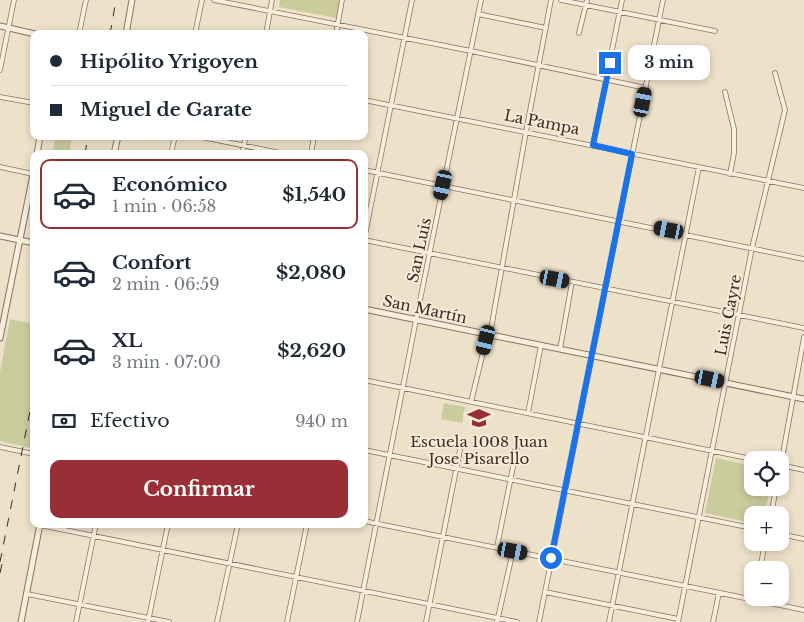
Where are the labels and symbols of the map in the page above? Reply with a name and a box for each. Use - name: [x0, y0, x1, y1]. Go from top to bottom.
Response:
- callout: 3 min: [628, 46, 710, 80]
- route end: [599, 52, 621, 74]
- car: [632, 86, 653, 118]
- street label: La Pampa: [503, 105, 582, 139]
- car: [432, 169, 453, 201]
- street label: San Luis: [403, 216, 435, 284]
- car: [652, 220, 685, 240]
- car: [538, 269, 571, 289]
- street label: Luis Cayre: [711, 273, 745, 357]
- street label: San Martín: [381, 291, 469, 327]
- car: [475, 324, 496, 356]
- car: [693, 369, 726, 389]
- school or university icon: Escuela 1008 Juan Jose Pisarello: [466, 405, 492, 431]
- place label: Escuela 1008 Juan Jose Pisarello: [410, 432, 548, 468]
- car: [496, 541, 529, 561]
- route start: [540, 547, 562, 569]

